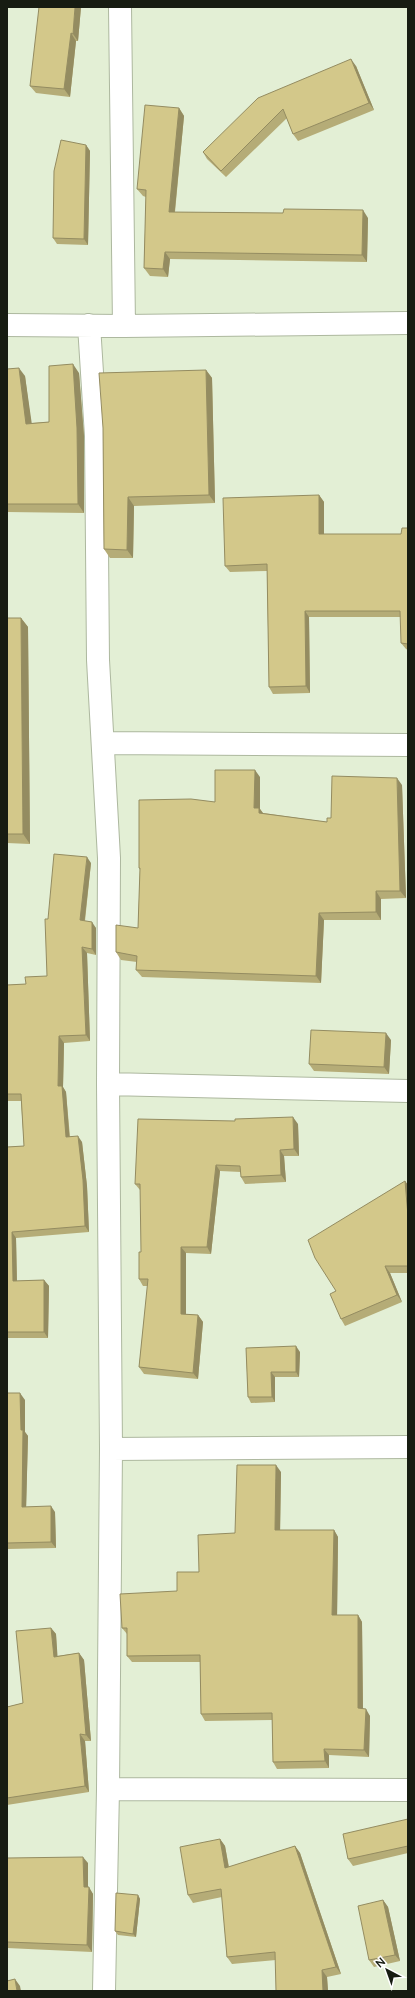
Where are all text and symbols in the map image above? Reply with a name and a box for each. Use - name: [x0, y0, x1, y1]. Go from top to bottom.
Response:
- north arrow: [367, 1950, 407, 1990]
- text: N: [373, 1954, 388, 1970]

